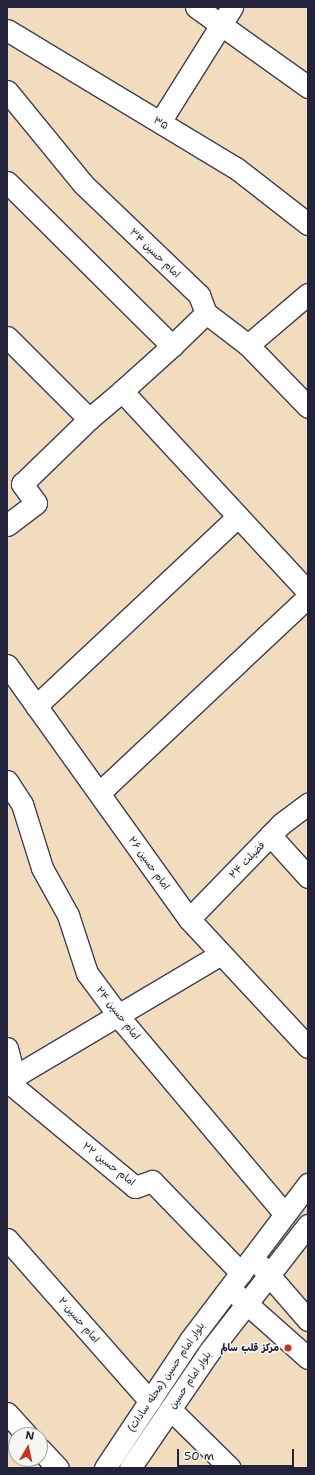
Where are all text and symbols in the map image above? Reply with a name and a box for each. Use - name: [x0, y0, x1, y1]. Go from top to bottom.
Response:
- street label: ۳۵: [151, 114, 171, 132]
- street label: امام حسین ۳۴: [127, 226, 183, 280]
- street label: امام حسین ۲۶: [126, 834, 172, 892]
- street label: فضیلت ۲۴: [227, 839, 267, 881]
- street label: امام حسین ۲۴: [94, 984, 142, 1042]
- street label: امام حسین ۲۲: [80, 1140, 138, 1188]
- street label: امام حسین۲۰: [56, 1295, 102, 1345]
- street label: بلوار امام حسین (محله سادات): [125, 1320, 207, 1434]
- place label: مرکز قلب سالم: [220, 1342, 279, 1354]
- marker: مرکز قلب سالم: [282, 1342, 294, 1354]
- street label: بلوار امام حسین: [166, 1349, 214, 1411]
- north arrow: [8, 1427, 48, 1467]
- text: N: [24, 1428, 35, 1444]
- scale bar: [179, 1441, 296, 1467]
- text: 50 m: [184, 1448, 214, 1464]

